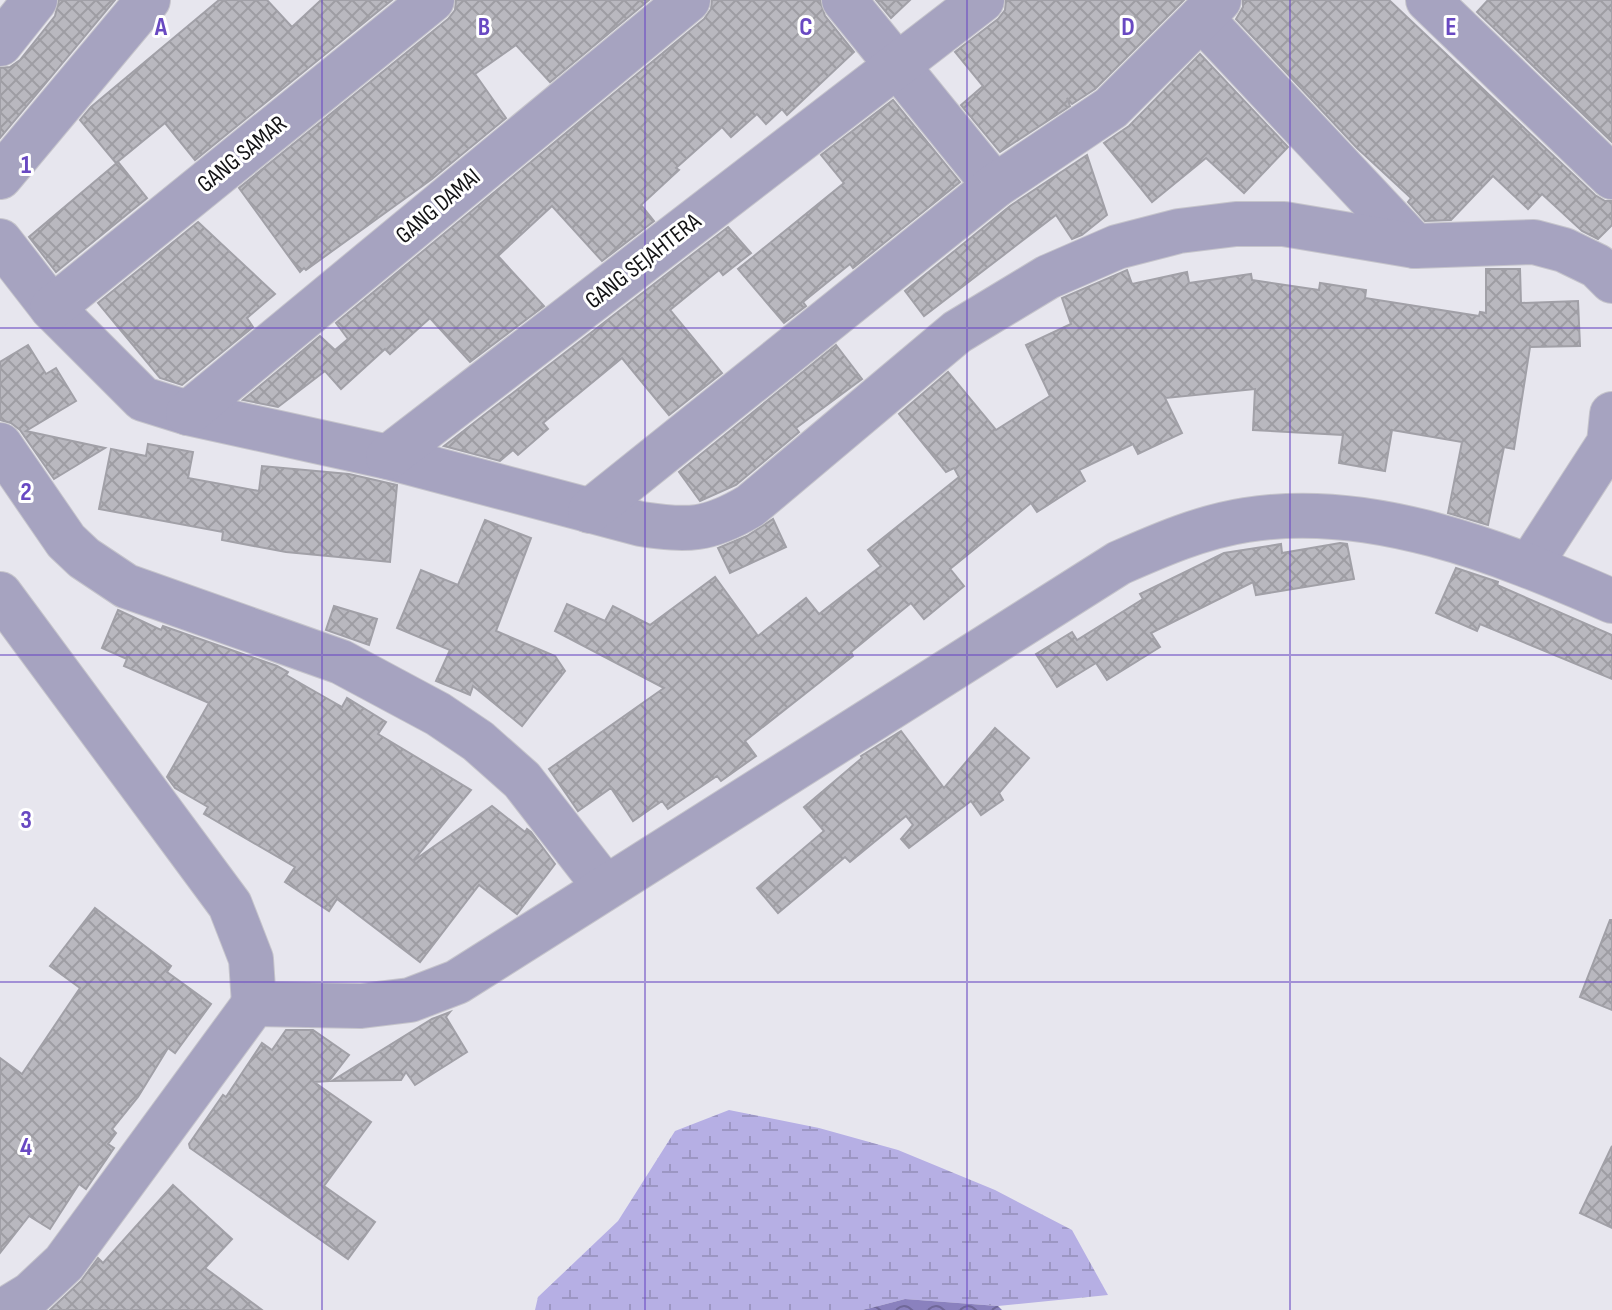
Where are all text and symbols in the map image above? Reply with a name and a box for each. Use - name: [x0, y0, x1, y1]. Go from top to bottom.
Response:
- text: A: [154, 12, 168, 43]
- text: B: [478, 12, 490, 43]
- text: C: [799, 12, 813, 43]
- text: D: [1121, 12, 1135, 43]
- text: E: [1445, 12, 1457, 43]
- street label: GANG SAMAR: [191, 109, 293, 199]
- text: 1: [21, 150, 31, 181]
- street label: GANG DAMAI: [390, 162, 486, 250]
- street label: GANG SEJAHTERA: [579, 206, 707, 315]
- text: 2: [20, 477, 32, 508]
- text: 3: [20, 805, 32, 836]
- text: 4: [20, 1132, 32, 1163]

